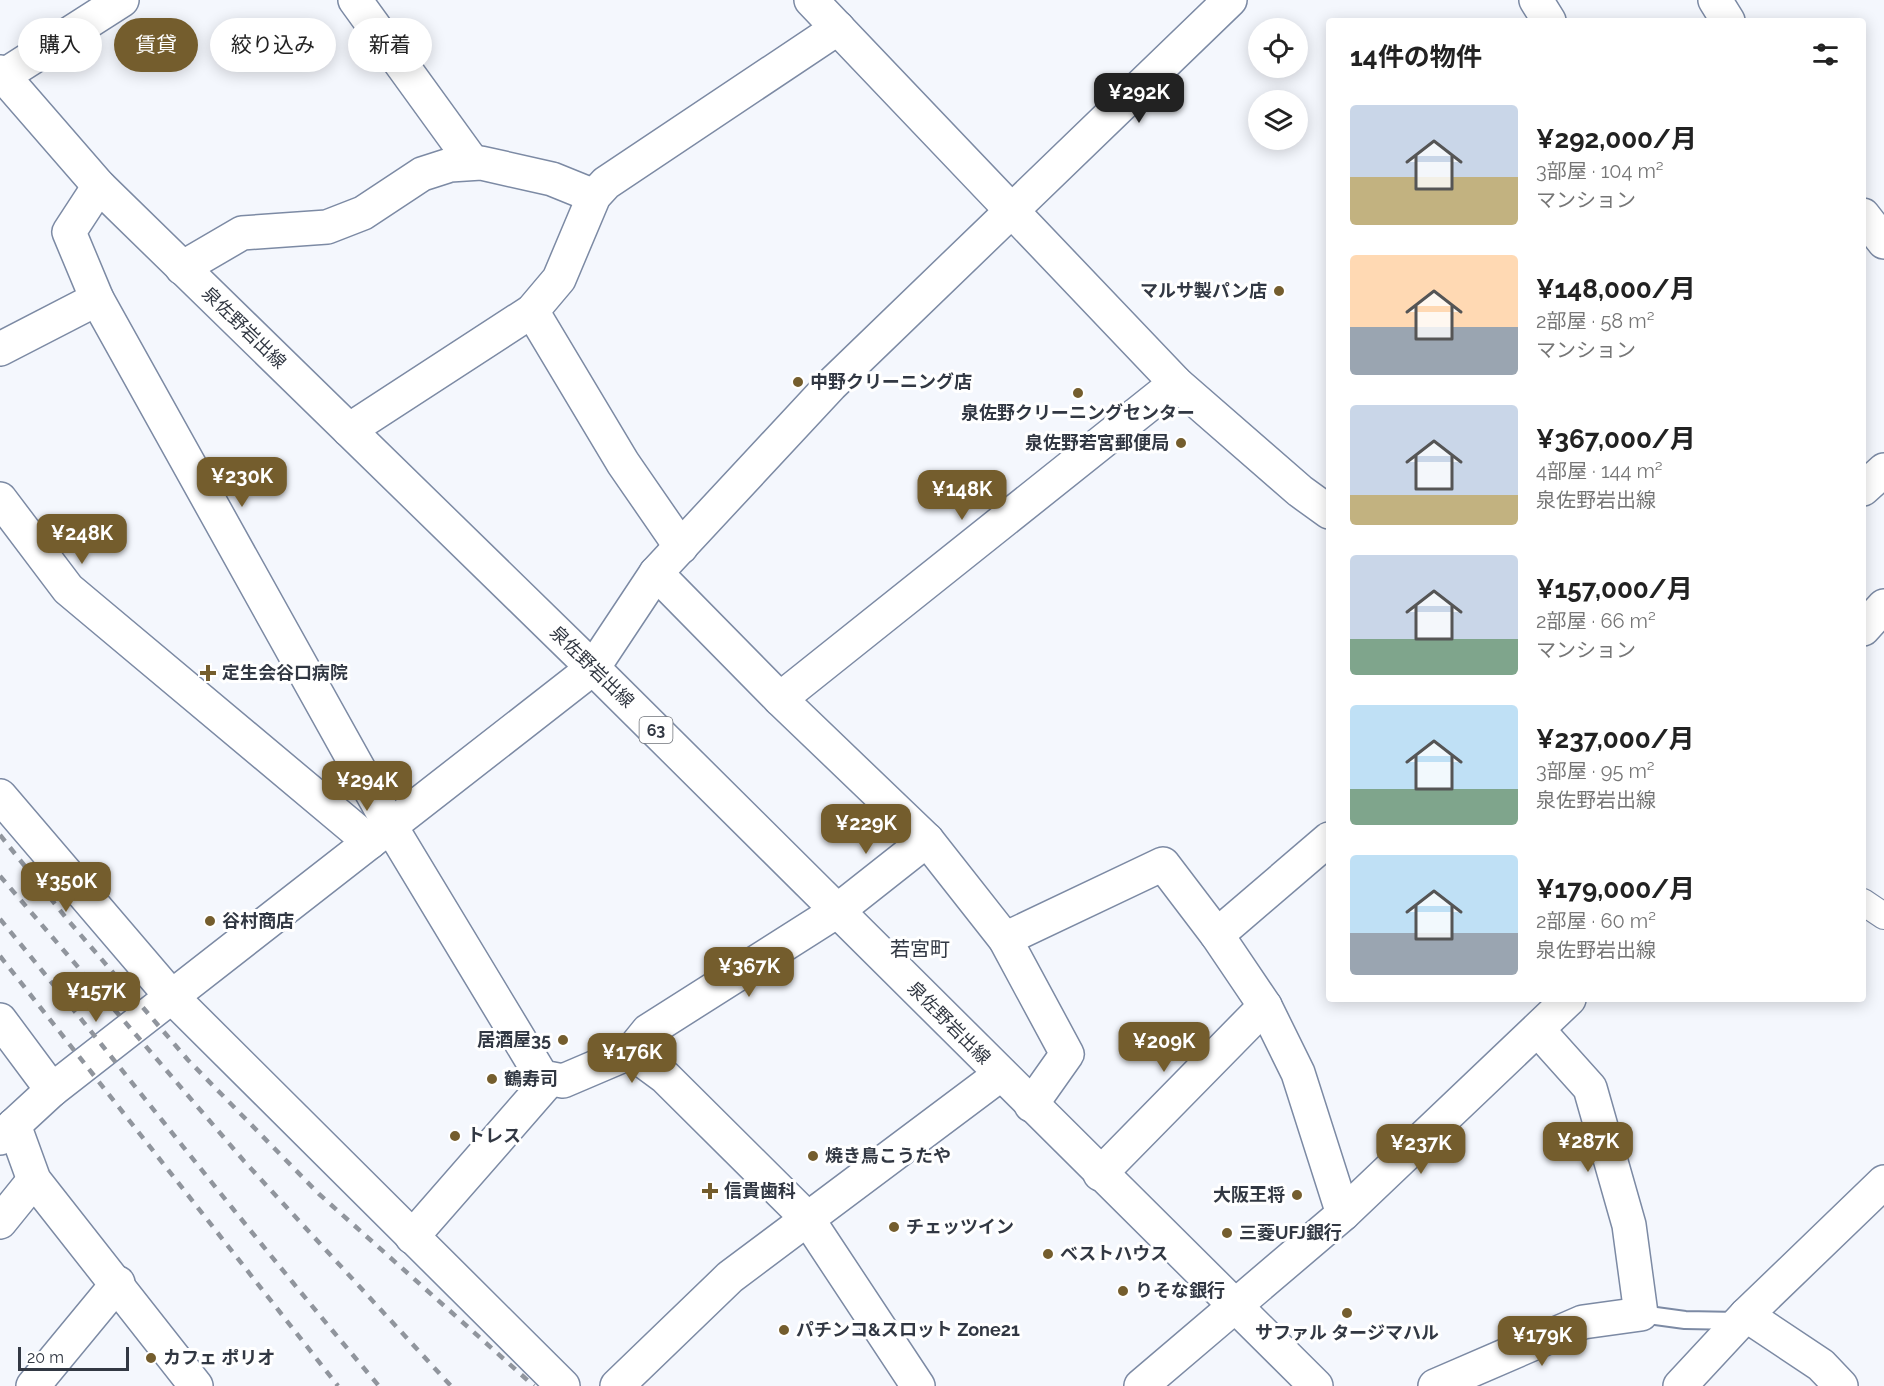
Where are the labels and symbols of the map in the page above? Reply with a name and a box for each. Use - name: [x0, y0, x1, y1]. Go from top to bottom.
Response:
- pin: ¥292K: [1097, 73, 1181, 124]
- place label: マルサ製パン店: [1140, 280, 1267, 301]
- street label: 泉佐野岩出線: [198, 283, 290, 373]
- marker: マルサ製パン店: [1272, 284, 1286, 298]
- place label: 中野クリーニング店: [810, 371, 972, 392]
- marker: 中野クリーニング店: [791, 375, 805, 389]
- marker: 泉佐野クリーニングセンター: [1071, 386, 1085, 400]
- place label: 泉佐野クリーニングセンター: [961, 402, 1195, 423]
- place label: 泉佐野若宮郵便局: [1025, 432, 1169, 453]
- marker: 泉佐野若宮郵便局: [1174, 436, 1188, 450]
- pin: ¥230K: [200, 457, 284, 508]
- pin: ¥148K: [920, 470, 1004, 521]
- pin: ¥248K: [40, 514, 124, 565]
- street label: 泉佐野岩出線: [546, 622, 638, 712]
- place label: 定生会谷口病院: [222, 662, 348, 683]
- marker: 定生会谷口病院: [199, 664, 217, 682]
- road number: 63: [640, 717, 672, 743]
- pin: ¥294K: [325, 761, 409, 812]
- pin: ¥229K: [824, 804, 908, 855]
- pin: ¥350K: [24, 862, 108, 913]
- place label: 谷村商店: [222, 910, 294, 931]
- marker: 谷村商店: [203, 914, 217, 928]
- district label: 若宮町: [890, 937, 950, 961]
- pin: ¥367K: [707, 947, 791, 998]
- pin: ¥157K: [54, 972, 138, 1023]
- street label: 泉佐野岩出線: [904, 977, 995, 1068]
- pin: ¥209K: [1122, 1022, 1206, 1073]
- place label: 居酒屋35: [477, 1029, 551, 1050]
- marker: 居酒屋35: [556, 1033, 570, 1047]
- pin: ¥176K: [590, 1033, 674, 1084]
- place label: 鶴寿司: [504, 1068, 558, 1089]
- marker: 鶴寿司: [485, 1072, 499, 1086]
- pin: ¥287K: [1546, 1122, 1630, 1173]
- pin: ¥237K: [1379, 1124, 1463, 1175]
- place label: トレス: [467, 1125, 521, 1146]
- marker: トレス: [448, 1129, 462, 1143]
- place label: 焼き鳥こうたや: [825, 1145, 951, 1166]
- marker: 焼き鳥こうたや: [806, 1149, 820, 1163]
- place label: 信貴歯科: [724, 1180, 796, 1201]
- marker: 信貴歯科: [701, 1182, 719, 1200]
- place label: 大阪王将: [1213, 1184, 1285, 1205]
- marker: 大阪王将: [1290, 1188, 1304, 1202]
- place label: チェッツイン: [906, 1216, 1014, 1237]
- marker: チェッツイン: [887, 1220, 901, 1234]
- place label: 三菱UFJ銀行: [1239, 1222, 1342, 1243]
- marker: 三菱UFJ銀行: [1220, 1226, 1234, 1240]
- place label: ベストハウス: [1060, 1243, 1168, 1264]
- marker: ベストハウス: [1041, 1247, 1055, 1261]
- place label: りそな銀行: [1135, 1280, 1225, 1301]
- marker: りそな銀行: [1116, 1284, 1130, 1298]
- marker: サファル タージマハル: [1340, 1306, 1354, 1320]
- pin: ¥179K: [1500, 1316, 1584, 1367]
- place label: パチンコ&スロット Zone21: [796, 1319, 1020, 1340]
- place label: サファル タージマハル: [1255, 1322, 1439, 1343]
- marker: パチンコ&スロット Zone21: [777, 1323, 791, 1337]
- scale bar: [18, 1344, 129, 1372]
- place label: カフェ ポリオ: [163, 1347, 275, 1368]
- marker: カフェ ポリオ: [144, 1351, 158, 1365]

